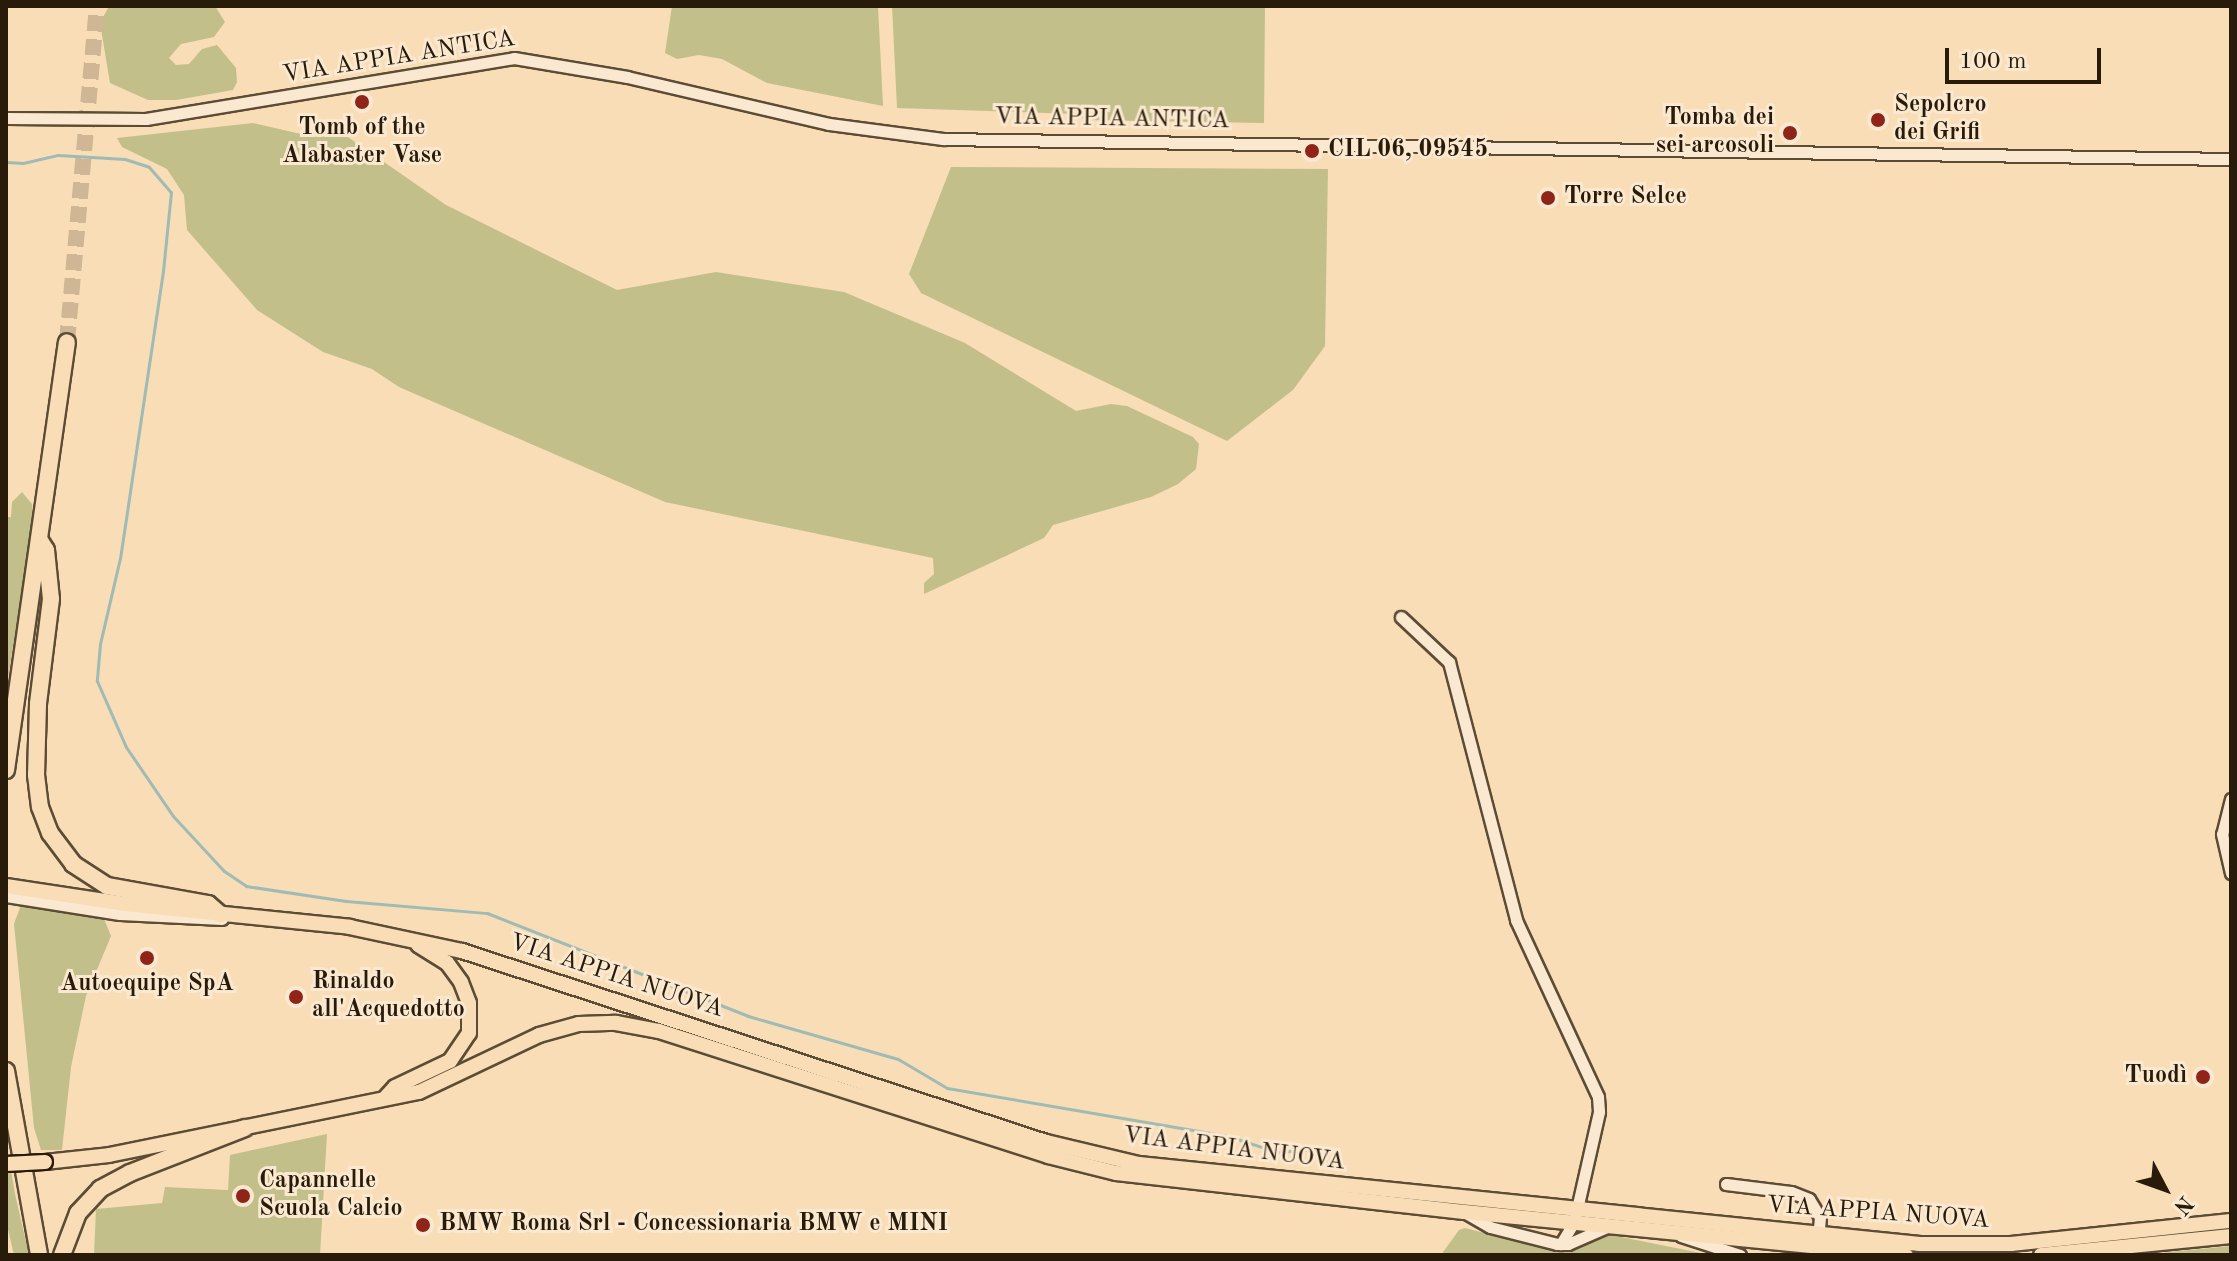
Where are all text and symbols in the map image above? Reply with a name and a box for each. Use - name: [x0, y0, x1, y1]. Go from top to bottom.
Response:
- street label: VIA APPIA ANTICA: [281, 25, 517, 91]
- scale bar: [1949, 32, 2105, 82]
- text: 100 m: [1959, 50, 2027, 74]
- place label: Sepolcro dei Grifi: [1894, 92, 1986, 148]
- marker: Tomb of the Alabaster Vase: [353, 93, 371, 111]
- street label: VIA APPIA ANTICA: [994, 104, 1230, 136]
- place label: Tomba dei sei arcosoli: [1656, 105, 1774, 161]
- marker: Sepolcro dei Grifi: [1869, 111, 1887, 129]
- place label: Tomb of the Alabaster Vase: [282, 115, 442, 171]
- marker: Tomba dei sei arcosoli: [1781, 124, 1799, 142]
- place label: CIL 06, 09545: [1328, 137, 1488, 165]
- marker: CIL 06, 09545: [1303, 142, 1321, 160]
- place label: Torre Selce: [1564, 184, 1687, 212]
- marker: Torre Selce: [1539, 189, 1557, 207]
- street label: VIA APPIA NUOVA: [505, 929, 727, 1025]
- marker: Autoequipe SpA: [138, 949, 156, 967]
- place label: Rinaldo all'Acquedotto: [312, 969, 465, 1025]
- place label: Autoequipe SpA: [60, 971, 234, 999]
- marker: Rinaldo all'Acquedotto: [287, 988, 305, 1006]
- place label: Tuodì: [2125, 1063, 2187, 1091]
- marker: Tuodì: [2194, 1068, 2212, 1086]
- street label: VIA APPIA NUOVA: [1121, 1122, 1347, 1178]
- north arrow: [2125, 1149, 2205, 1229]
- place label: Capannelle Scuola Calcio: [259, 1168, 403, 1224]
- marker: Capannelle Scuola Calcio: [234, 1187, 252, 1205]
- text: N: [2169, 1191, 2197, 1218]
- street label: VIA APPIA NUOVA: [1766, 1192, 1990, 1236]
- place label: BMW Roma Srl - Concessionaria BMW e MINI: [439, 1211, 948, 1239]
- marker: BMW Roma Srl - Concessionaria BMW e MINI: [414, 1216, 432, 1234]

